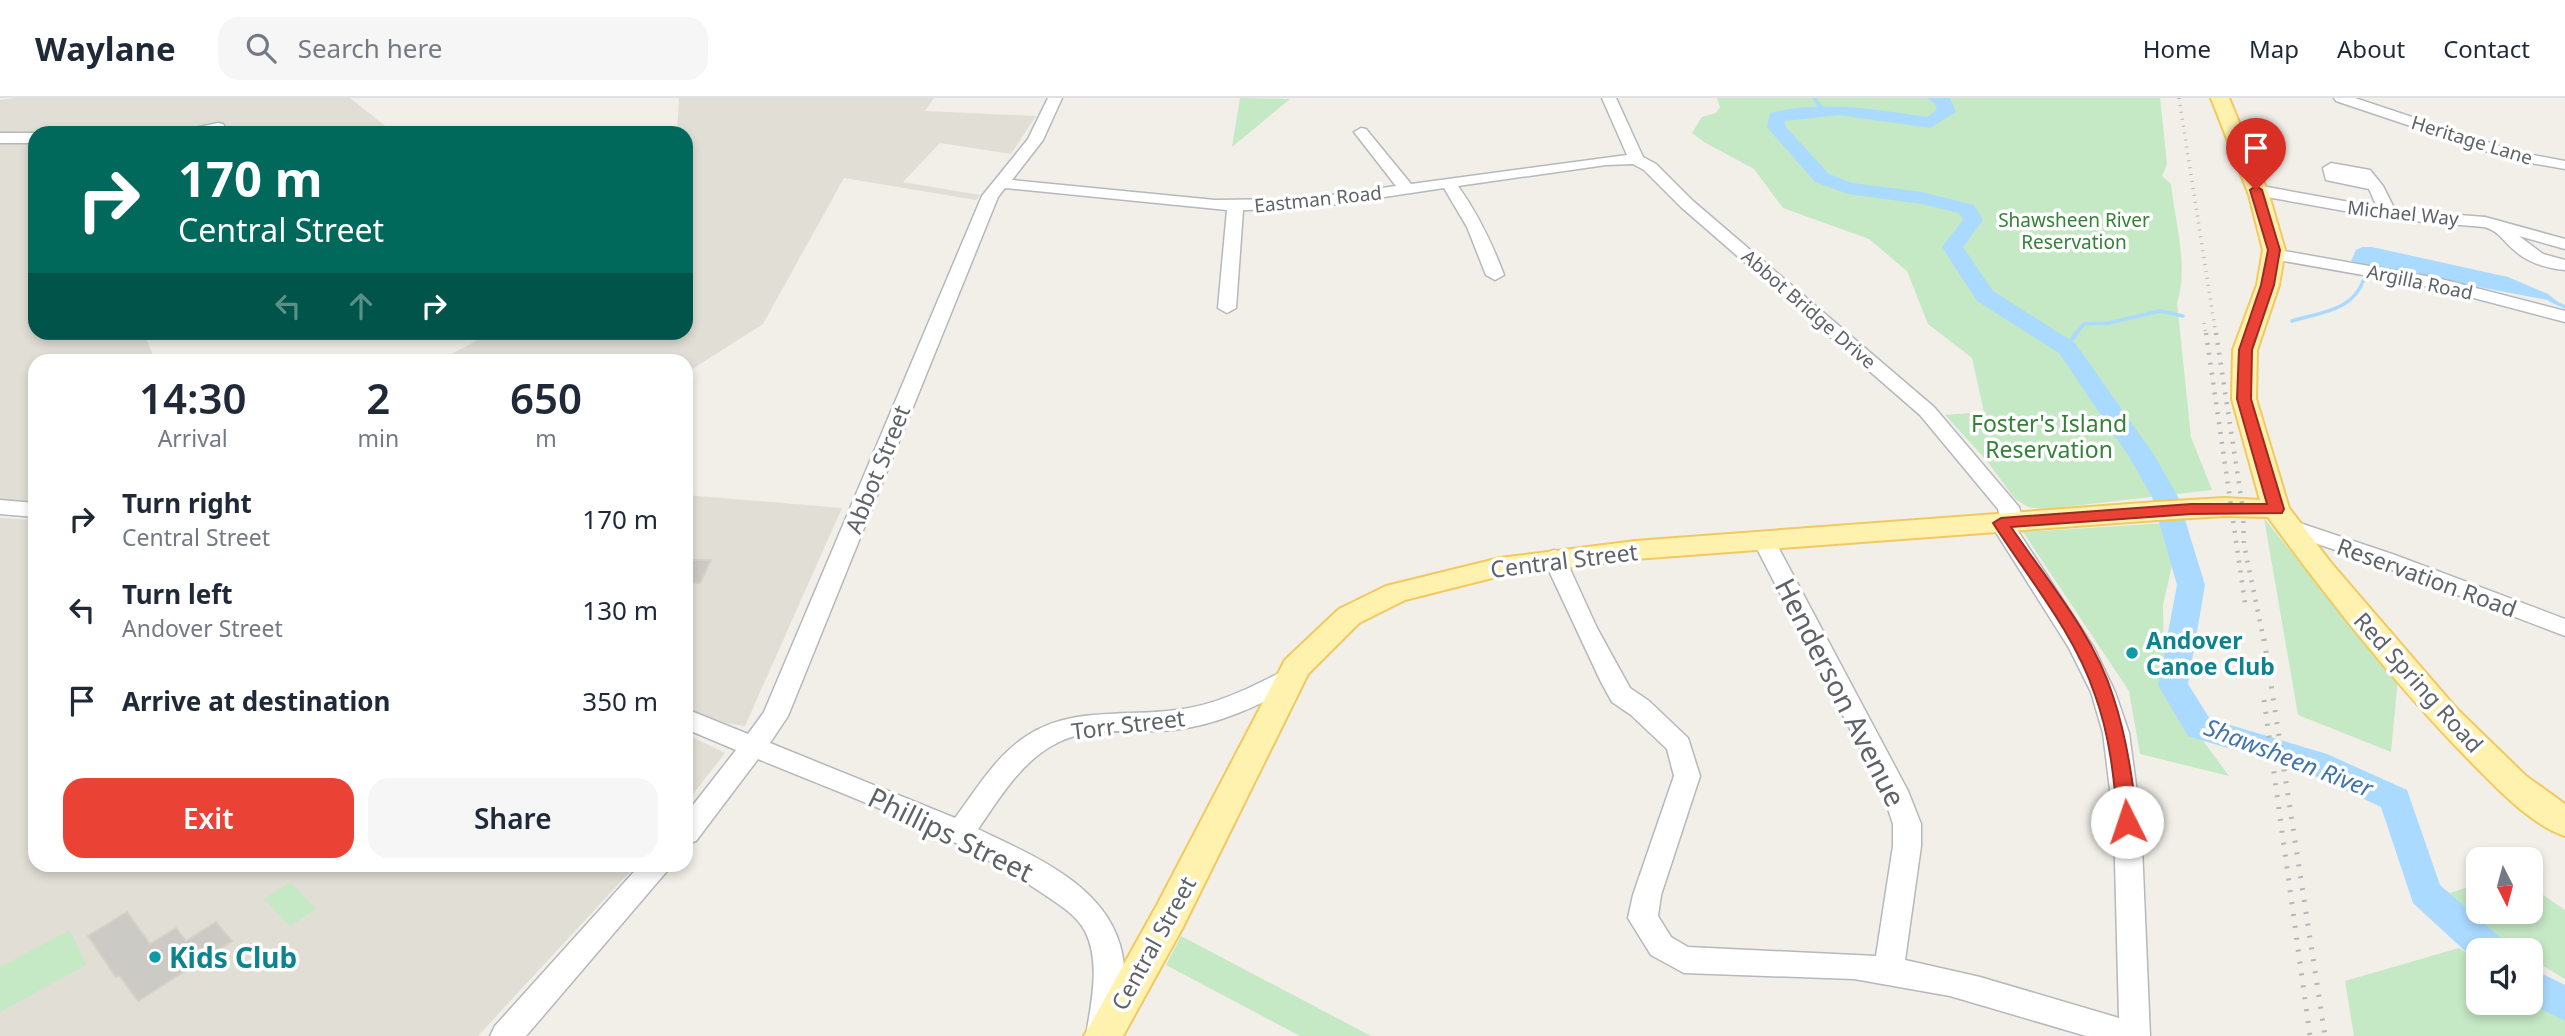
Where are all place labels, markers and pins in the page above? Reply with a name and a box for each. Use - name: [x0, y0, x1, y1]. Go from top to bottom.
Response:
- pin: [2226, 118, 2286, 190]
- place label: Andover Canoe Club: [2146, 624, 2275, 682]
- marker: Andover Canoe Club: [2124, 645, 2140, 661]
- place label: Kids Club: [169, 938, 297, 976]
- marker: Kids Club: [147, 949, 163, 965]

